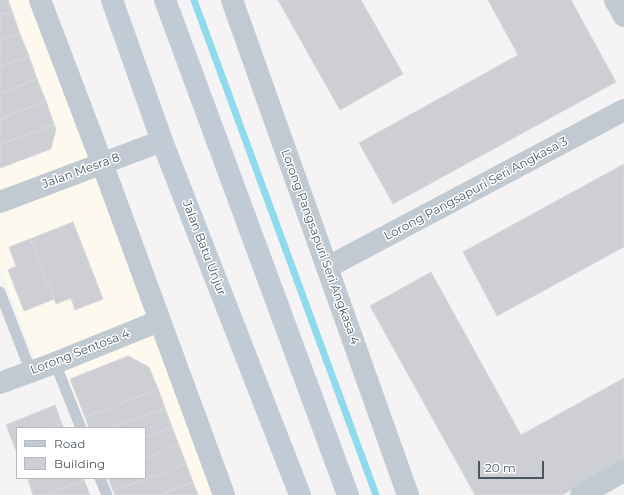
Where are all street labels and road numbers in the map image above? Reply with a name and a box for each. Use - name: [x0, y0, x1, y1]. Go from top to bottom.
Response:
- street label: Lorong Pangsapuri Seri Angkasa 3: [382, 134, 570, 244]
- street label: Lorong Pangsapuri Seri Angkasa 4: [278, 147, 362, 347]
- street label: Jalan Mesra 8: [40, 150, 122, 192]
- street label: Jalan Batu Unjur: [179, 198, 229, 298]
- street label: Lorong Sentosa 4: [28, 326, 132, 378]

